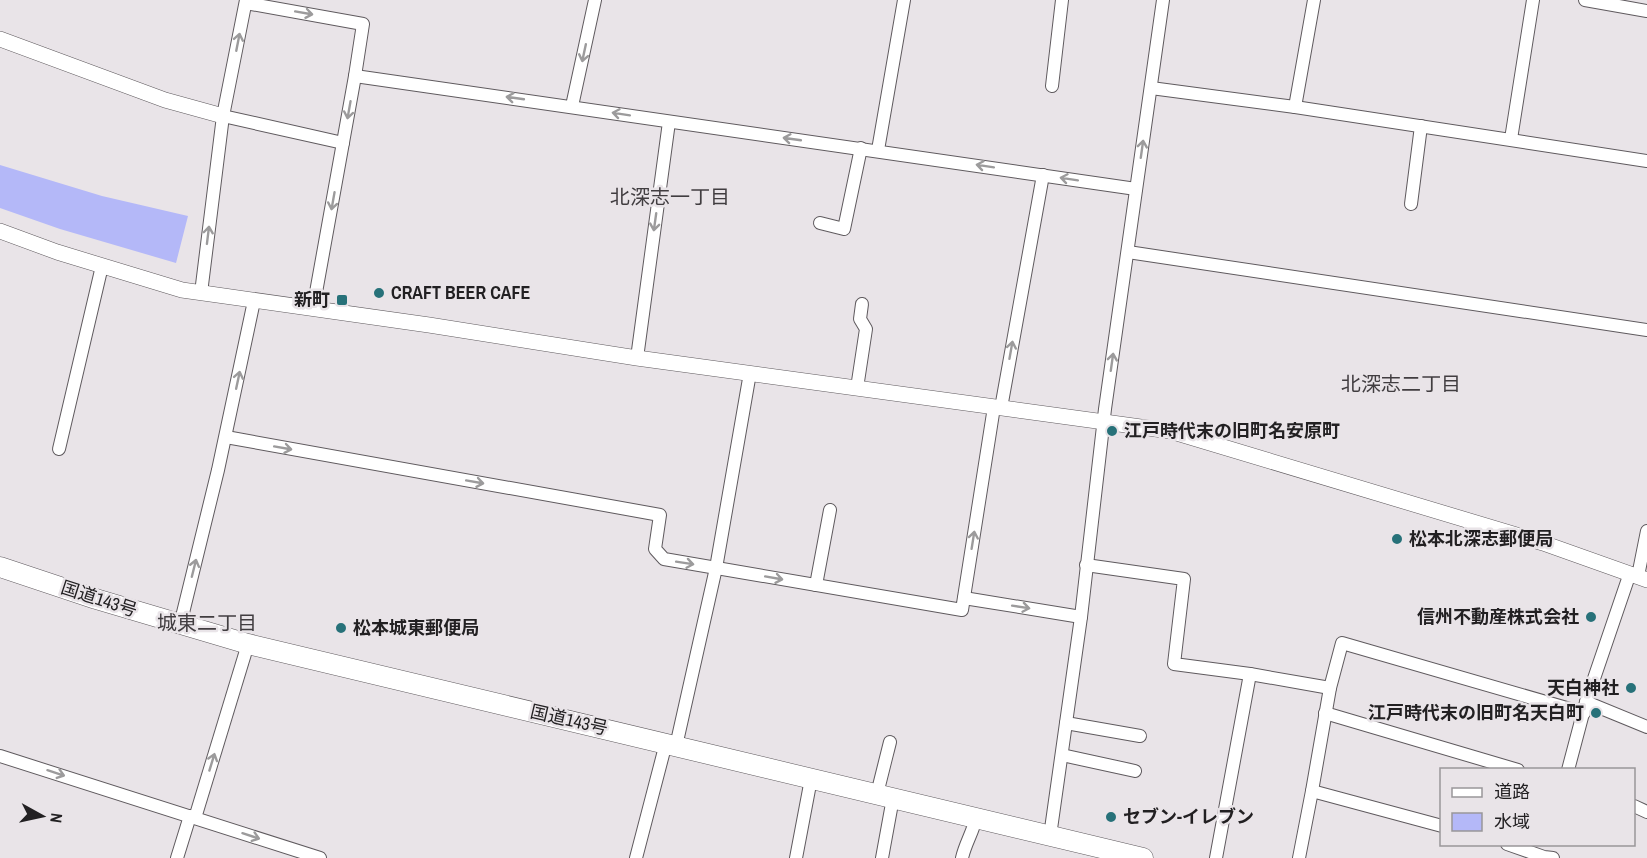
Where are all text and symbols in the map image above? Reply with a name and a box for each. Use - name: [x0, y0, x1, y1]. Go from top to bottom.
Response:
- one-way arrow: [293, 8, 313, 19]
- one-way arrow: [233, 33, 244, 52]
- one-way arrow: [578, 43, 589, 62]
- one-way arrow: [505, 92, 525, 103]
- one-way arrow: [344, 99, 355, 119]
- one-way arrow: [611, 108, 631, 119]
- one-way arrow: [783, 133, 803, 144]
- one-way arrow: [1136, 139, 1147, 159]
- one-way arrow: [976, 161, 996, 172]
- one-way arrow: [1060, 173, 1079, 184]
- district label: 北深志一丁目: [610, 183, 730, 210]
- one-way arrow: [327, 191, 338, 210]
- one-way arrow: [650, 211, 661, 231]
- one-way arrow: [203, 225, 214, 245]
- place label: CRAFT BEER CAFE: [391, 280, 531, 305]
- marker: CRAFT BEER CAFE: [372, 286, 386, 300]
- place label: 新町: [294, 287, 330, 312]
- marker: 新町: [335, 293, 349, 307]
- one-way arrow: [1006, 341, 1017, 361]
- one-way arrow: [1106, 353, 1117, 373]
- district label: 北深志二丁目: [1341, 370, 1461, 397]
- one-way arrow: [233, 371, 244, 390]
- place label: 江戸時代末の旧町名安原町: [1124, 418, 1340, 443]
- marker: 江戸時代末の旧町名安原町: [1105, 424, 1119, 438]
- one-way arrow: [273, 442, 293, 453]
- one-way arrow: [465, 477, 484, 488]
- place label: 松本北深志郵便局: [1409, 526, 1553, 551]
- one-way arrow: [967, 531, 978, 551]
- marker: 松本北深志郵便局: [1390, 532, 1404, 546]
- one-way arrow: [675, 558, 695, 569]
- one-way arrow: [189, 559, 201, 578]
- one-way arrow: [763, 573, 783, 584]
- street label: 国道143号: [58, 574, 140, 623]
- one-way arrow: [1011, 602, 1031, 613]
- place label: 信州不動産株式会社: [1417, 604, 1579, 629]
- district label: 城東二丁目: [157, 609, 257, 636]
- marker: 信州不動産株式会社: [1584, 610, 1598, 624]
- place label: 松本城東郵便局: [353, 615, 479, 640]
- marker: 松本城東郵便局: [334, 621, 348, 635]
- place label: 天白神社: [1547, 675, 1619, 700]
- marker: 天白神社: [1624, 681, 1638, 695]
- street label: 国道143号: [528, 698, 610, 741]
- place label: 江戸時代末の旧町名天白町: [1368, 700, 1584, 725]
- marker: 江戸時代末の旧町名天白町: [1589, 706, 1603, 720]
- one-way arrow: [207, 753, 218, 772]
- legend: [1440, 768, 1635, 846]
- one-way arrow: [46, 769, 65, 780]
- text: 道路: [1494, 779, 1530, 804]
- north arrow: [12, 786, 72, 846]
- place label: セブン-イレブン: [1123, 804, 1254, 829]
- text: 水域: [1494, 809, 1530, 834]
- marker: セブン-イレブン: [1104, 810, 1118, 824]
- text: N: [45, 812, 68, 824]
- one-way arrow: [241, 831, 260, 842]

